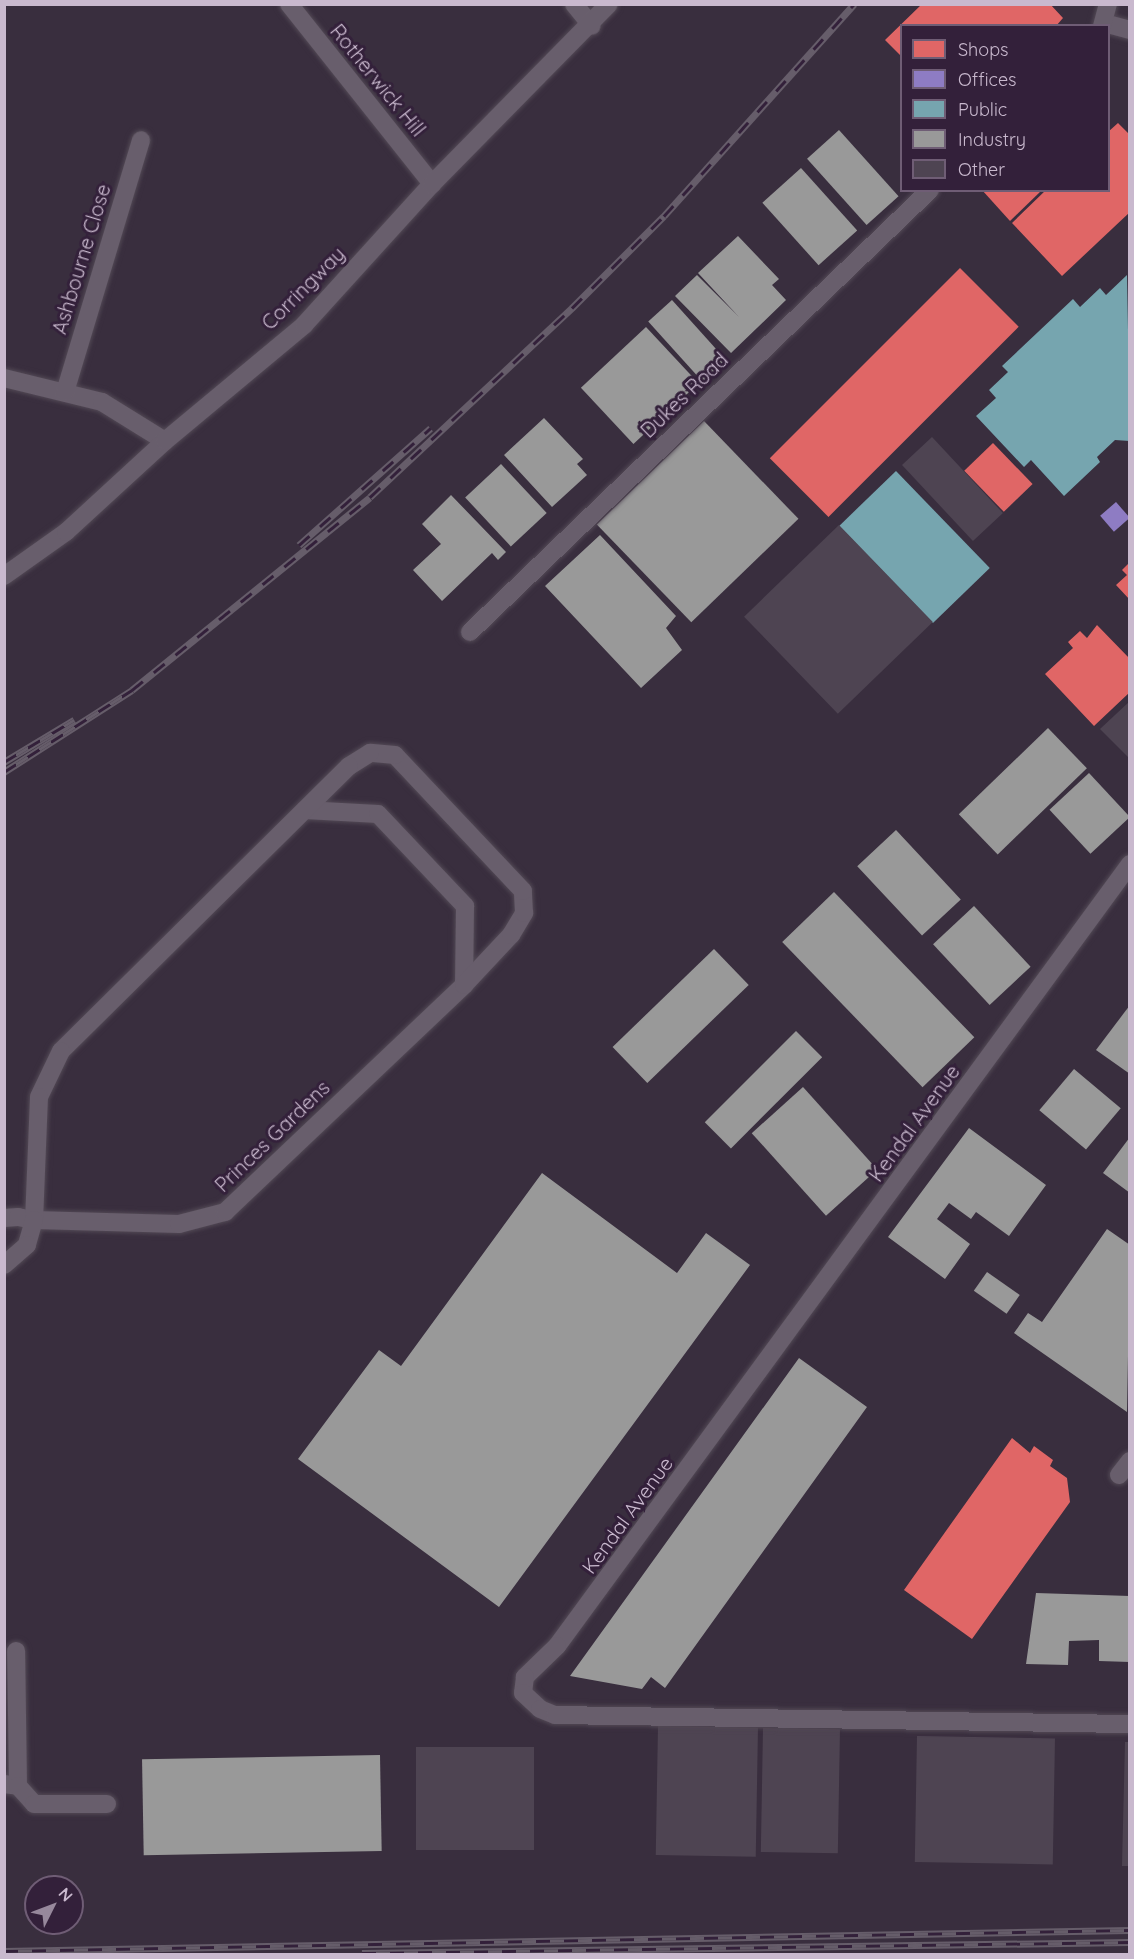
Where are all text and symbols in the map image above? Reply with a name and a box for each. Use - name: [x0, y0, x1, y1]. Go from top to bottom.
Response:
- street label: Rotherwick Hill: [325, 19, 431, 141]
- legend: [900, 24, 1110, 192]
- text: Shops: [958, 38, 1009, 61]
- text: Offices: [958, 68, 1017, 91]
- text: Public: [958, 98, 1007, 121]
- text: Industry: [958, 128, 1026, 151]
- text: Other: [958, 158, 1005, 181]
- street label: Ashbourne Close: [47, 181, 115, 337]
- street label: Corringway: [257, 242, 349, 334]
- street label: Dukes Road: [635, 348, 733, 442]
- street label: Kendal Avenue: [864, 1060, 964, 1186]
- street label: Princes Gardens: [210, 1075, 334, 1197]
- street label: Kendal Avenue: [577, 1452, 677, 1578]
- north arrow: [24, 1875, 84, 1935]
- text: N: [55, 1883, 77, 1905]

